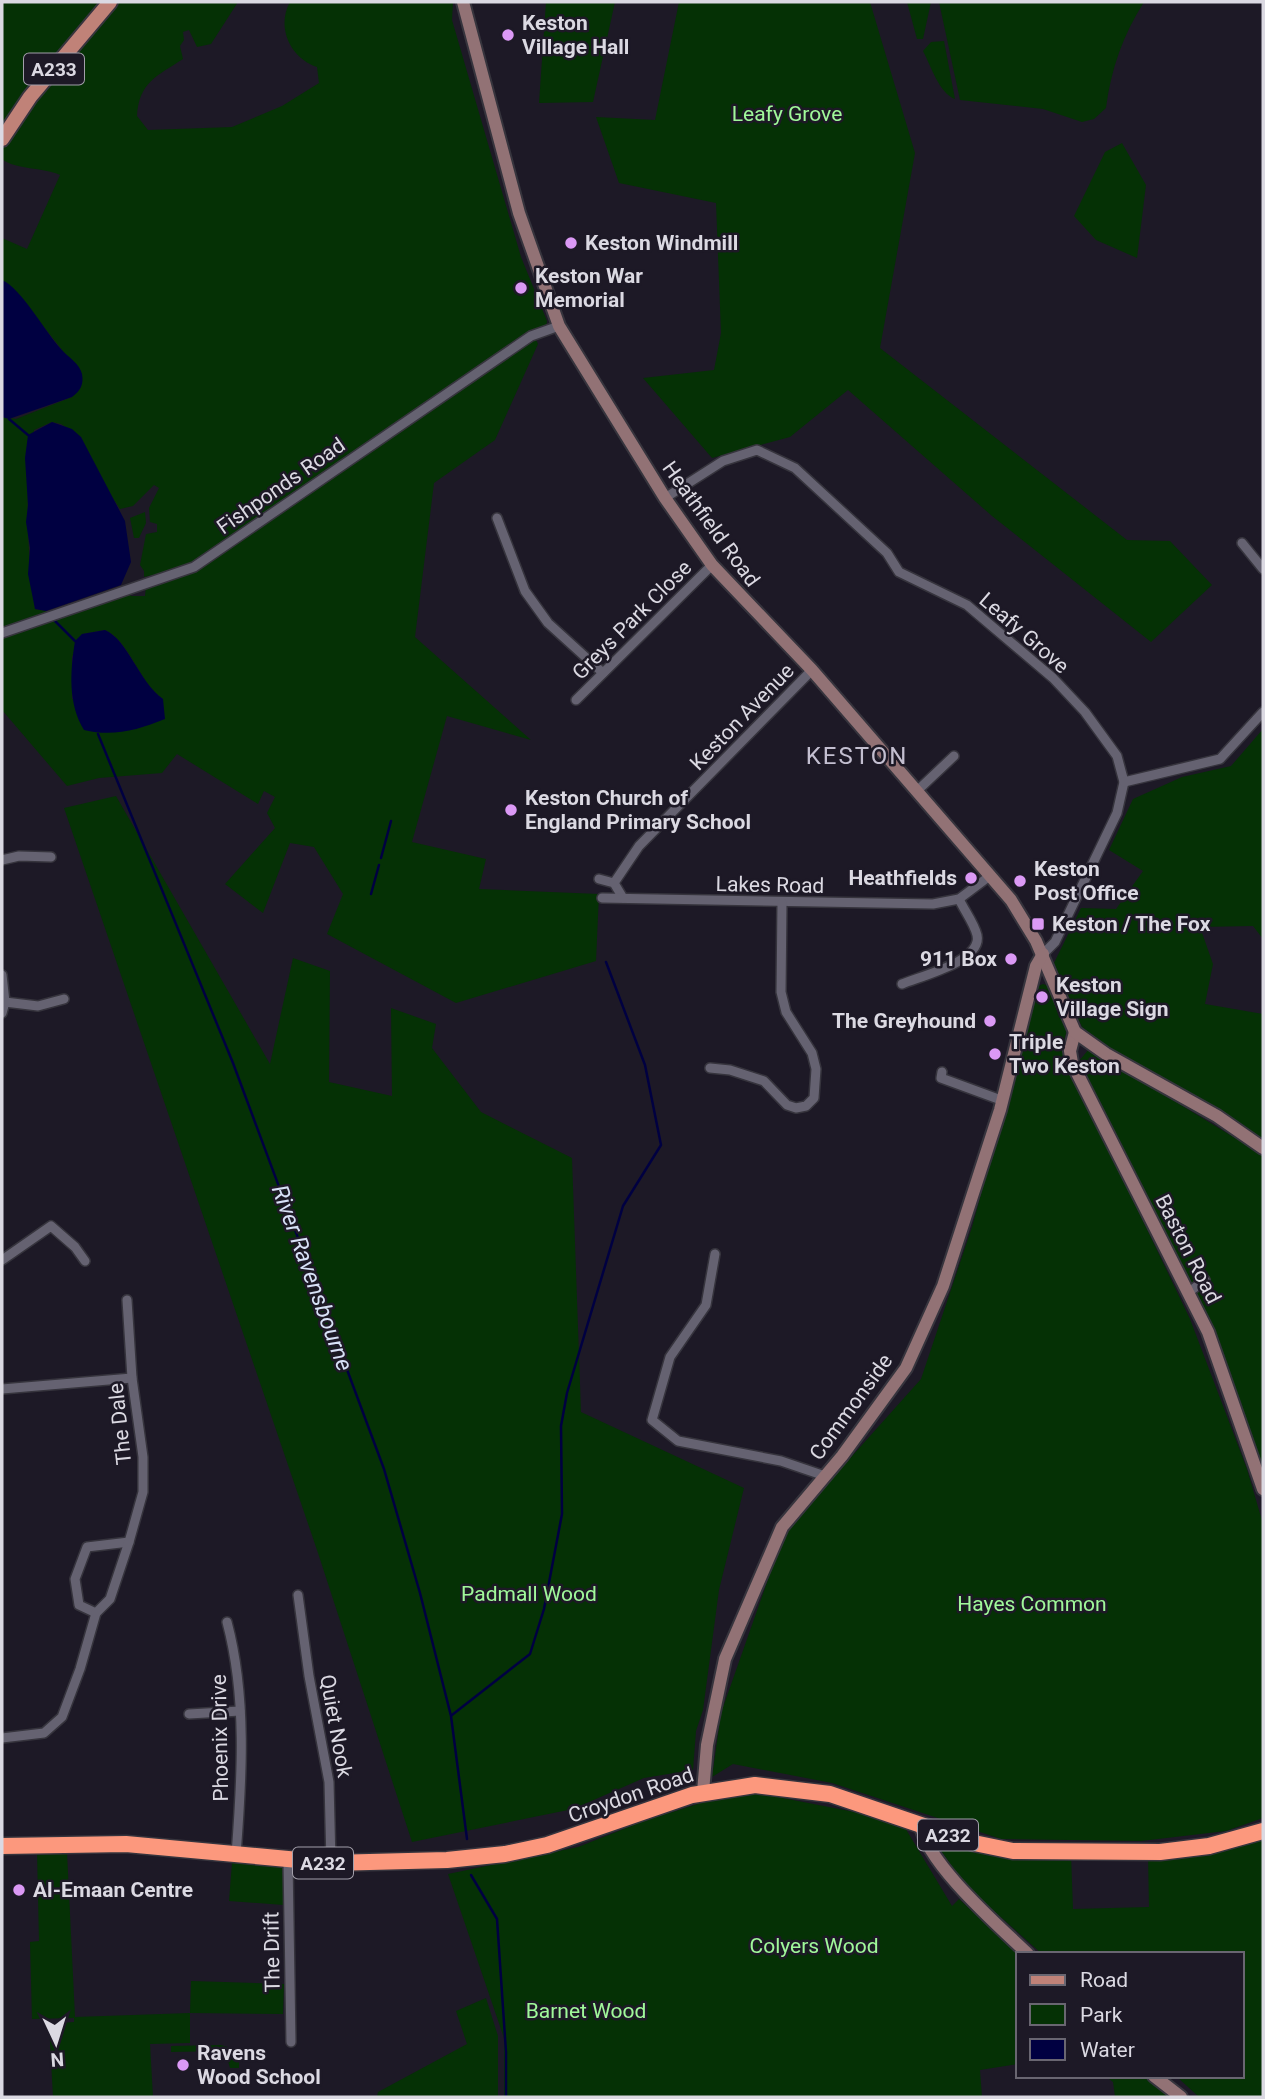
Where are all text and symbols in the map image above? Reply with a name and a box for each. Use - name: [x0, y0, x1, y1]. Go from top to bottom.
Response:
- place label: Keston Village Hall: [522, 11, 629, 59]
- marker: Keston Village Hall: [500, 27, 516, 43]
- road number: A233: [24, 54, 84, 85]
- park label: Leafy Grove: [732, 102, 842, 126]
- place label: Keston Windmill: [585, 231, 738, 255]
- marker: Keston Windmill: [563, 235, 579, 251]
- place label: Keston War Memorial: [535, 264, 643, 312]
- marker: Keston War Memorial: [513, 280, 529, 296]
- street label: Fishponds Road: [212, 433, 350, 539]
- street label: Heathfield Road: [657, 457, 765, 591]
- street label: Greys Park Close: [567, 555, 697, 685]
- street label: Leafy Grove: [974, 588, 1074, 678]
- street label: Keston Avenue: [685, 659, 799, 775]
- district label: KESTON: [806, 742, 908, 770]
- place label: Keston Church of England Primary School: [525, 786, 751, 834]
- marker: Keston Church of England Primary School: [503, 802, 519, 818]
- place label: Keston Post Office: [1034, 857, 1139, 905]
- place label: Heathfields: [848, 866, 957, 890]
- marker: Heathfields: [963, 870, 979, 886]
- street label: Lakes Road: [716, 872, 824, 898]
- marker: Keston Post Office: [1012, 873, 1028, 889]
- place label: Keston / The Fox: [1052, 912, 1211, 936]
- marker: Keston / The Fox: [1030, 916, 1046, 932]
- place label: 911 Box: [920, 947, 997, 971]
- marker: 911 Box: [1003, 951, 1019, 967]
- place label: Keston Village Sign: [1056, 973, 1168, 1021]
- marker: Keston Village Sign: [1034, 989, 1050, 1005]
- place label: The Greyhound: [832, 1009, 976, 1033]
- marker: The Greyhound: [982, 1013, 998, 1029]
- place label: Triple Two Keston: [1009, 1030, 1120, 1078]
- marker: Triple Two Keston: [987, 1046, 1003, 1062]
- water label: River Ravensbourne: [266, 1181, 358, 1375]
- street label: Baston Road: [1150, 1191, 1226, 1307]
- street label: Commonside: [805, 1349, 897, 1465]
- street label: The Dale: [104, 1382, 136, 1466]
- park label: Padmall Wood: [461, 1582, 597, 1606]
- park label: Hayes Common: [957, 1592, 1107, 1616]
- street label: Quiet Nook: [315, 1673, 357, 1780]
- street label: Phoenix Drive: [207, 1674, 233, 1802]
- street label: Croydon Road: [565, 1762, 697, 1828]
- road number: A232: [918, 1820, 978, 1851]
- road number: A232: [293, 1848, 353, 1879]
- place label: Al-Emaan Centre: [33, 1878, 193, 1902]
- marker: Al-Emaan Centre: [11, 1882, 27, 1898]
- street label: The Drift: [259, 1911, 285, 1993]
- park label: Colyers Wood: [750, 1934, 878, 1958]
- legend: [1016, 1952, 1244, 2078]
- text: Road: [1080, 1968, 1128, 1992]
- park label: Barnet Wood: [526, 1999, 646, 2023]
- text: Park: [1080, 2003, 1123, 2027]
- north arrow: [21, 2008, 91, 2078]
- text: Water: [1080, 2038, 1135, 2062]
- place label: Ravens Wood School: [197, 2041, 321, 2089]
- text: N: [50, 2048, 65, 2071]
- marker: Ravens Wood School: [175, 2057, 191, 2073]

